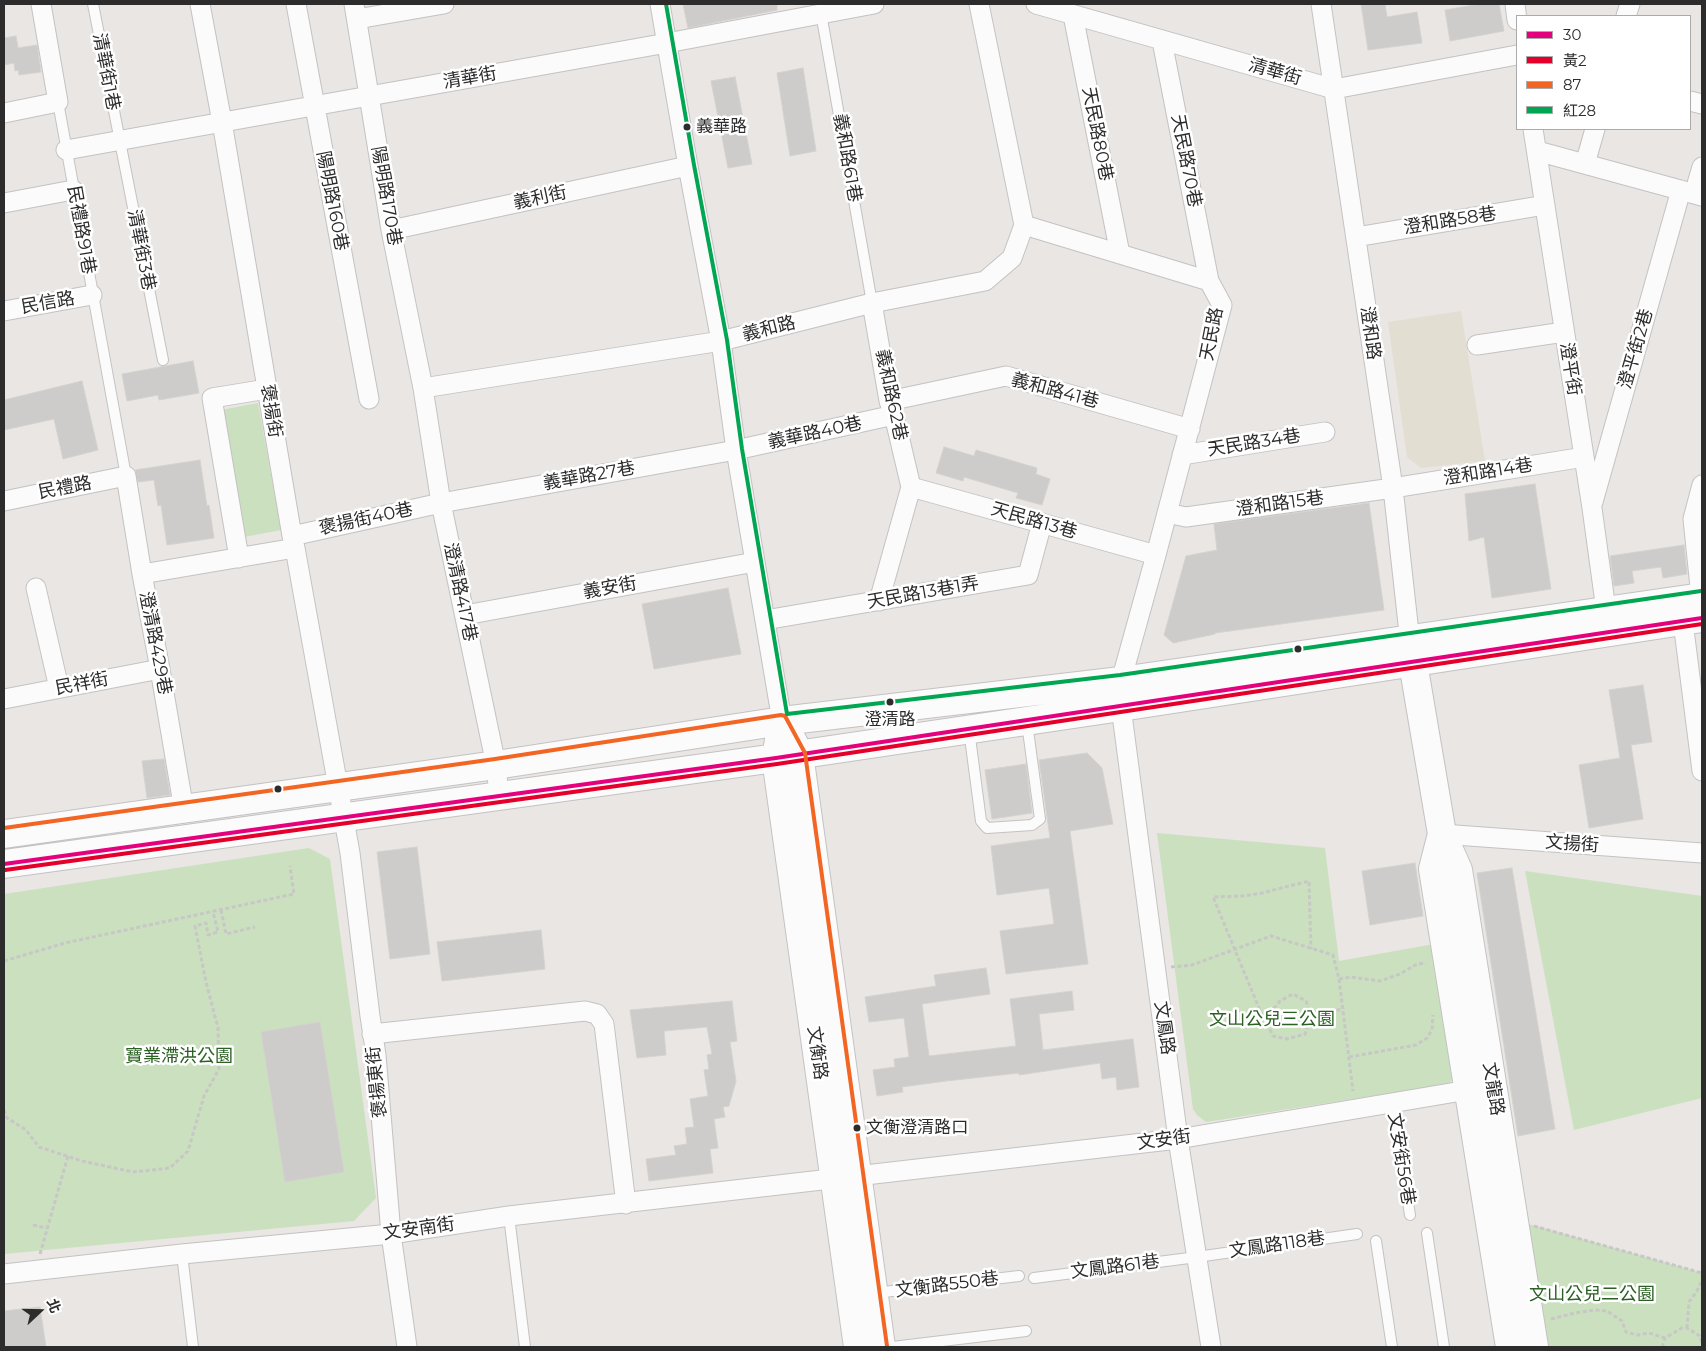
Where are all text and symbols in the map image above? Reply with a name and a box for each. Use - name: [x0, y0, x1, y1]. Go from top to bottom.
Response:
- legend: [1516, 15, 1691, 130]
- text: 30: [1563, 25, 1581, 44]
- street label: 清華街1巷: [88, 31, 124, 113]
- text: 黃2: [1563, 51, 1587, 70]
- street label: 清華街: [1246, 54, 1304, 90]
- street label: 清華街: [442, 63, 498, 93]
- text: 87: [1563, 75, 1581, 94]
- street label: 天民路80巷: [1077, 85, 1117, 183]
- text: 紅28: [1563, 101, 1596, 120]
- street label: 義和路61巷: [829, 112, 865, 204]
- street label: 天民路70巷: [1166, 113, 1206, 209]
- place label: 義華路: [696, 117, 747, 137]
- marker: 義華路: [682, 122, 692, 132]
- street label: 陽明路170巷: [367, 145, 405, 247]
- street label: 陽明路160巷: [312, 149, 352, 253]
- street label: 義利街: [511, 182, 569, 214]
- street label: 民禮路91巷: [63, 184, 99, 276]
- street label: 澄和路58巷: [1402, 203, 1498, 239]
- street label: 清華街3巷: [123, 208, 159, 292]
- street label: 民信路: [20, 288, 76, 318]
- street label: 天民路: [1196, 305, 1228, 363]
- street label: 澄和路: [1356, 305, 1384, 361]
- street label: 澄平街2巷: [1614, 307, 1658, 391]
- street label: 義和路: [740, 312, 798, 346]
- street label: 澄平街: [1555, 341, 1585, 397]
- street label: 義和路62巷: [871, 347, 911, 443]
- street label: 義和路41巷: [1009, 369, 1101, 413]
- street label: 褒揚街: [256, 383, 286, 439]
- street label: 義華路40巷: [766, 412, 864, 454]
- street label: 天民路34巷: [1206, 425, 1302, 461]
- street label: 澄和路14巷: [1442, 454, 1534, 490]
- street label: 義華路27巷: [541, 457, 637, 495]
- street label: 民禮路: [36, 472, 94, 504]
- street label: 澄和路15巷: [1235, 487, 1325, 521]
- street label: 褒揚街40巷: [317, 498, 415, 540]
- street label: 天民路13巷: [988, 498, 1080, 544]
- street label: 澄清路417巷: [439, 541, 481, 643]
- street label: 義安街: [582, 573, 638, 603]
- street label: 天民路13巷1弄: [865, 573, 981, 613]
- street label: 澄清路429巷: [134, 589, 176, 697]
- unlabelled marker: [1293, 644, 1303, 654]
- street label: 民祥街: [53, 668, 111, 700]
- marker: 澄清路: [885, 697, 895, 707]
- place label: 澄清路: [865, 710, 915, 730]
- unlabelled marker: [273, 784, 283, 794]
- street label: 文揚街: [1544, 831, 1600, 857]
- street label: 文鳳路: [1150, 1000, 1178, 1056]
- park label: 文山公兒三公園: [1209, 1009, 1335, 1031]
- street label: 文衡路: [803, 1025, 831, 1081]
- street label: 褒揚東街: [362, 1045, 392, 1119]
- park label: 寶業滯洪公園: [125, 1046, 233, 1068]
- street label: 文龍路: [1478, 1061, 1508, 1117]
- street label: 文安街56巷: [1383, 1111, 1419, 1207]
- place label: 文衡澄清路口: [866, 1118, 968, 1138]
- marker: 文衡澄清路口: [852, 1123, 862, 1133]
- street label: 文安街: [1136, 1126, 1192, 1154]
- street label: 文安南街: [382, 1213, 456, 1245]
- street label: 文鳳路118巷: [1228, 1228, 1326, 1262]
- street label: 文鳳路61巷: [1069, 1251, 1161, 1283]
- street label: 文衡路550巷: [894, 1268, 1000, 1302]
- park label: 文山公兒二公園: [1529, 1284, 1655, 1306]
- north arrow: [15, 1286, 65, 1336]
- text: 北: [43, 1296, 65, 1315]

